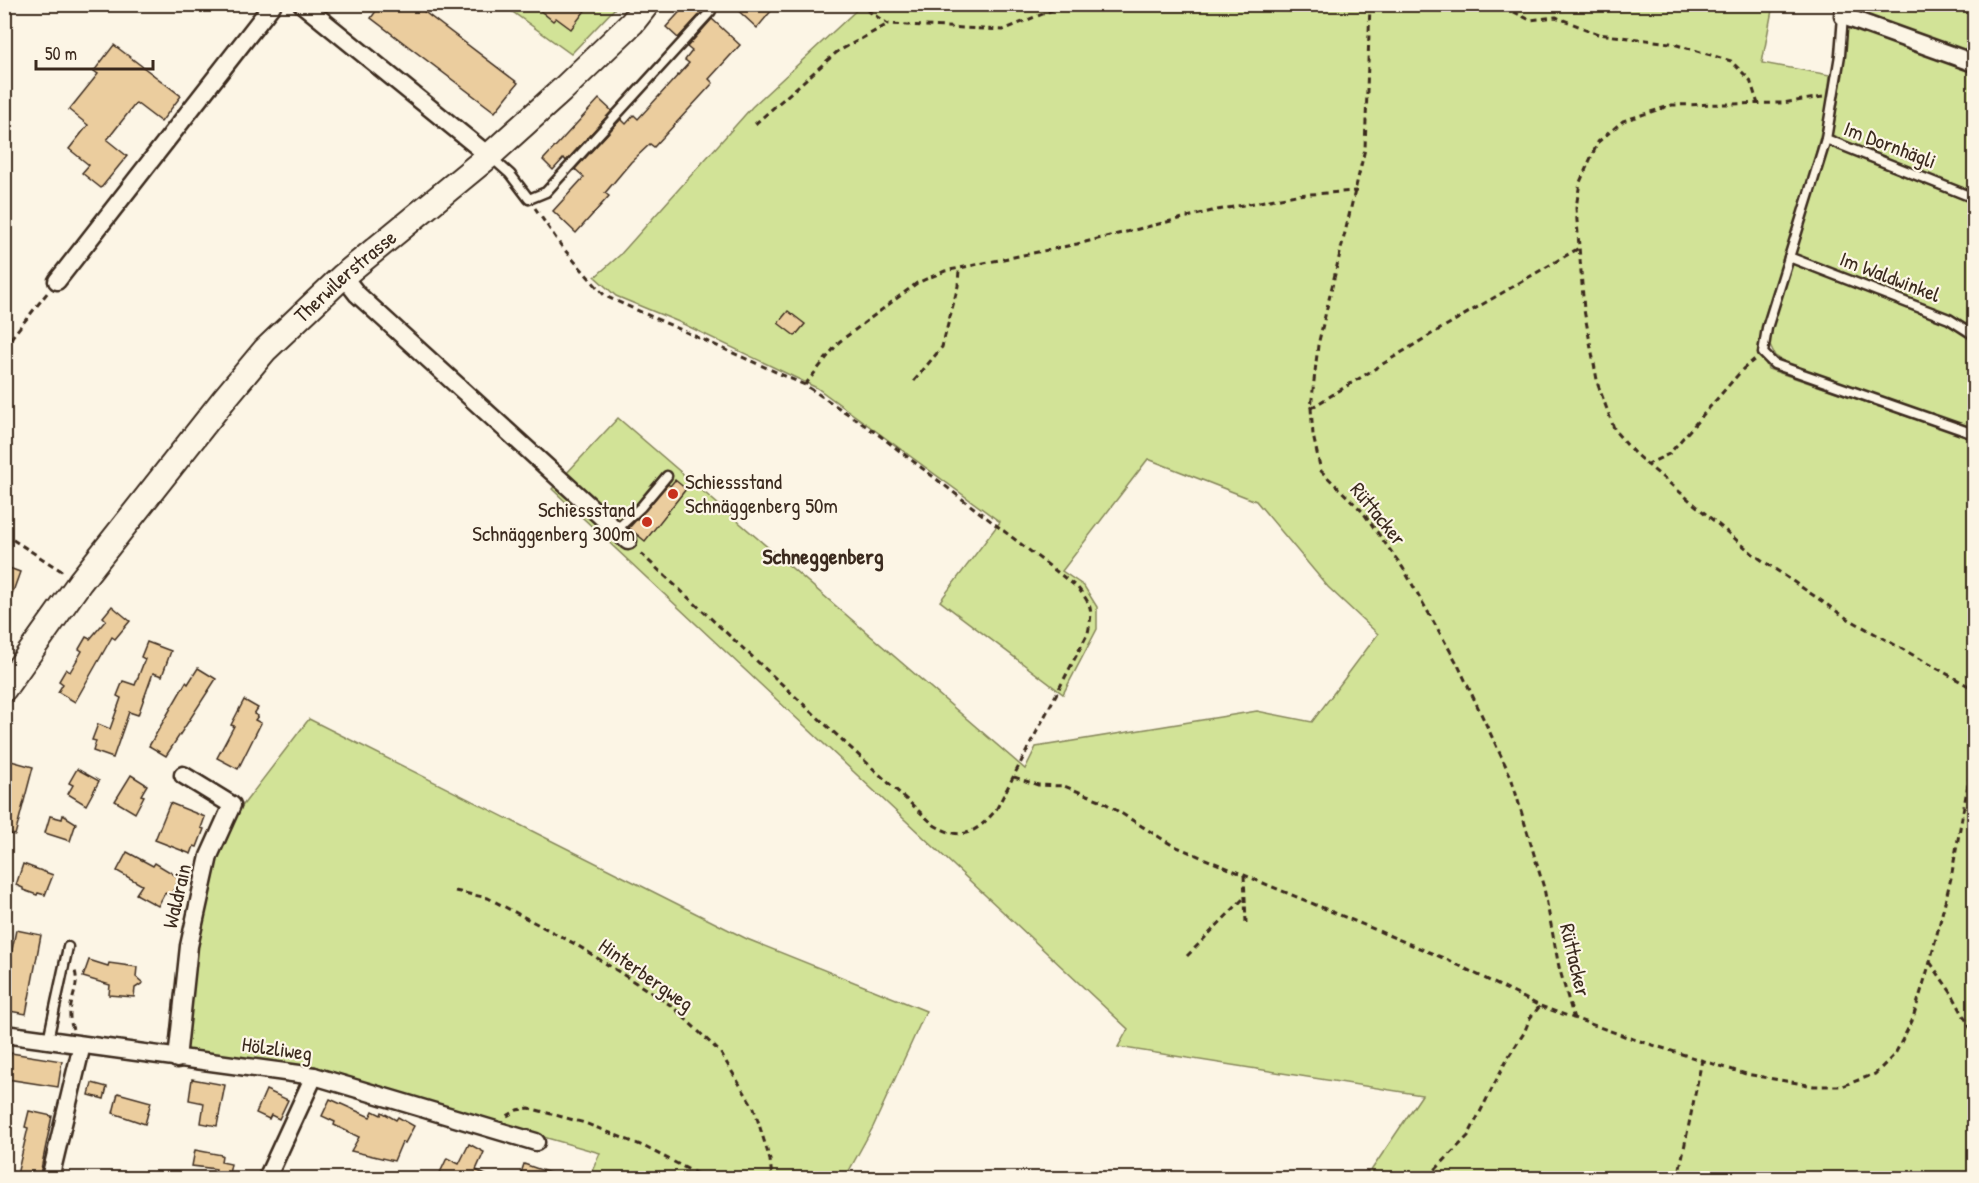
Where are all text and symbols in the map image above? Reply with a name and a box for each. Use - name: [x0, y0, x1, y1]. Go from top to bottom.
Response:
- scale bar: [36, 33, 153, 71]
- text: 50 m: [45, 41, 77, 66]
- street label: Im Dornhägli: [1840, 114, 1941, 175]
- street label: Therwilerstrasse: [287, 223, 402, 329]
- street label: Im Waldwinkel: [1836, 244, 1945, 309]
- place label: Schiessstand Schnäggenberg 50m: [685, 467, 838, 520]
- street label: Rüttacker: [1344, 476, 1413, 552]
- marker: Schiessstand Schnäggenberg 50m: [666, 487, 680, 501]
- place label: Schiessstand Schnäggenberg 300m: [472, 495, 635, 548]
- marker: Schiessstand Schnäggenberg 300m: [640, 515, 654, 529]
- district label: Schneggenberg: [763, 541, 884, 572]
- street label: Waldrain: [155, 861, 198, 931]
- street label: Rüttacker: [1553, 921, 1598, 999]
- street label: Hinterbergweg: [593, 931, 699, 1018]
- street label: Hölzliweg: [240, 1029, 314, 1068]

